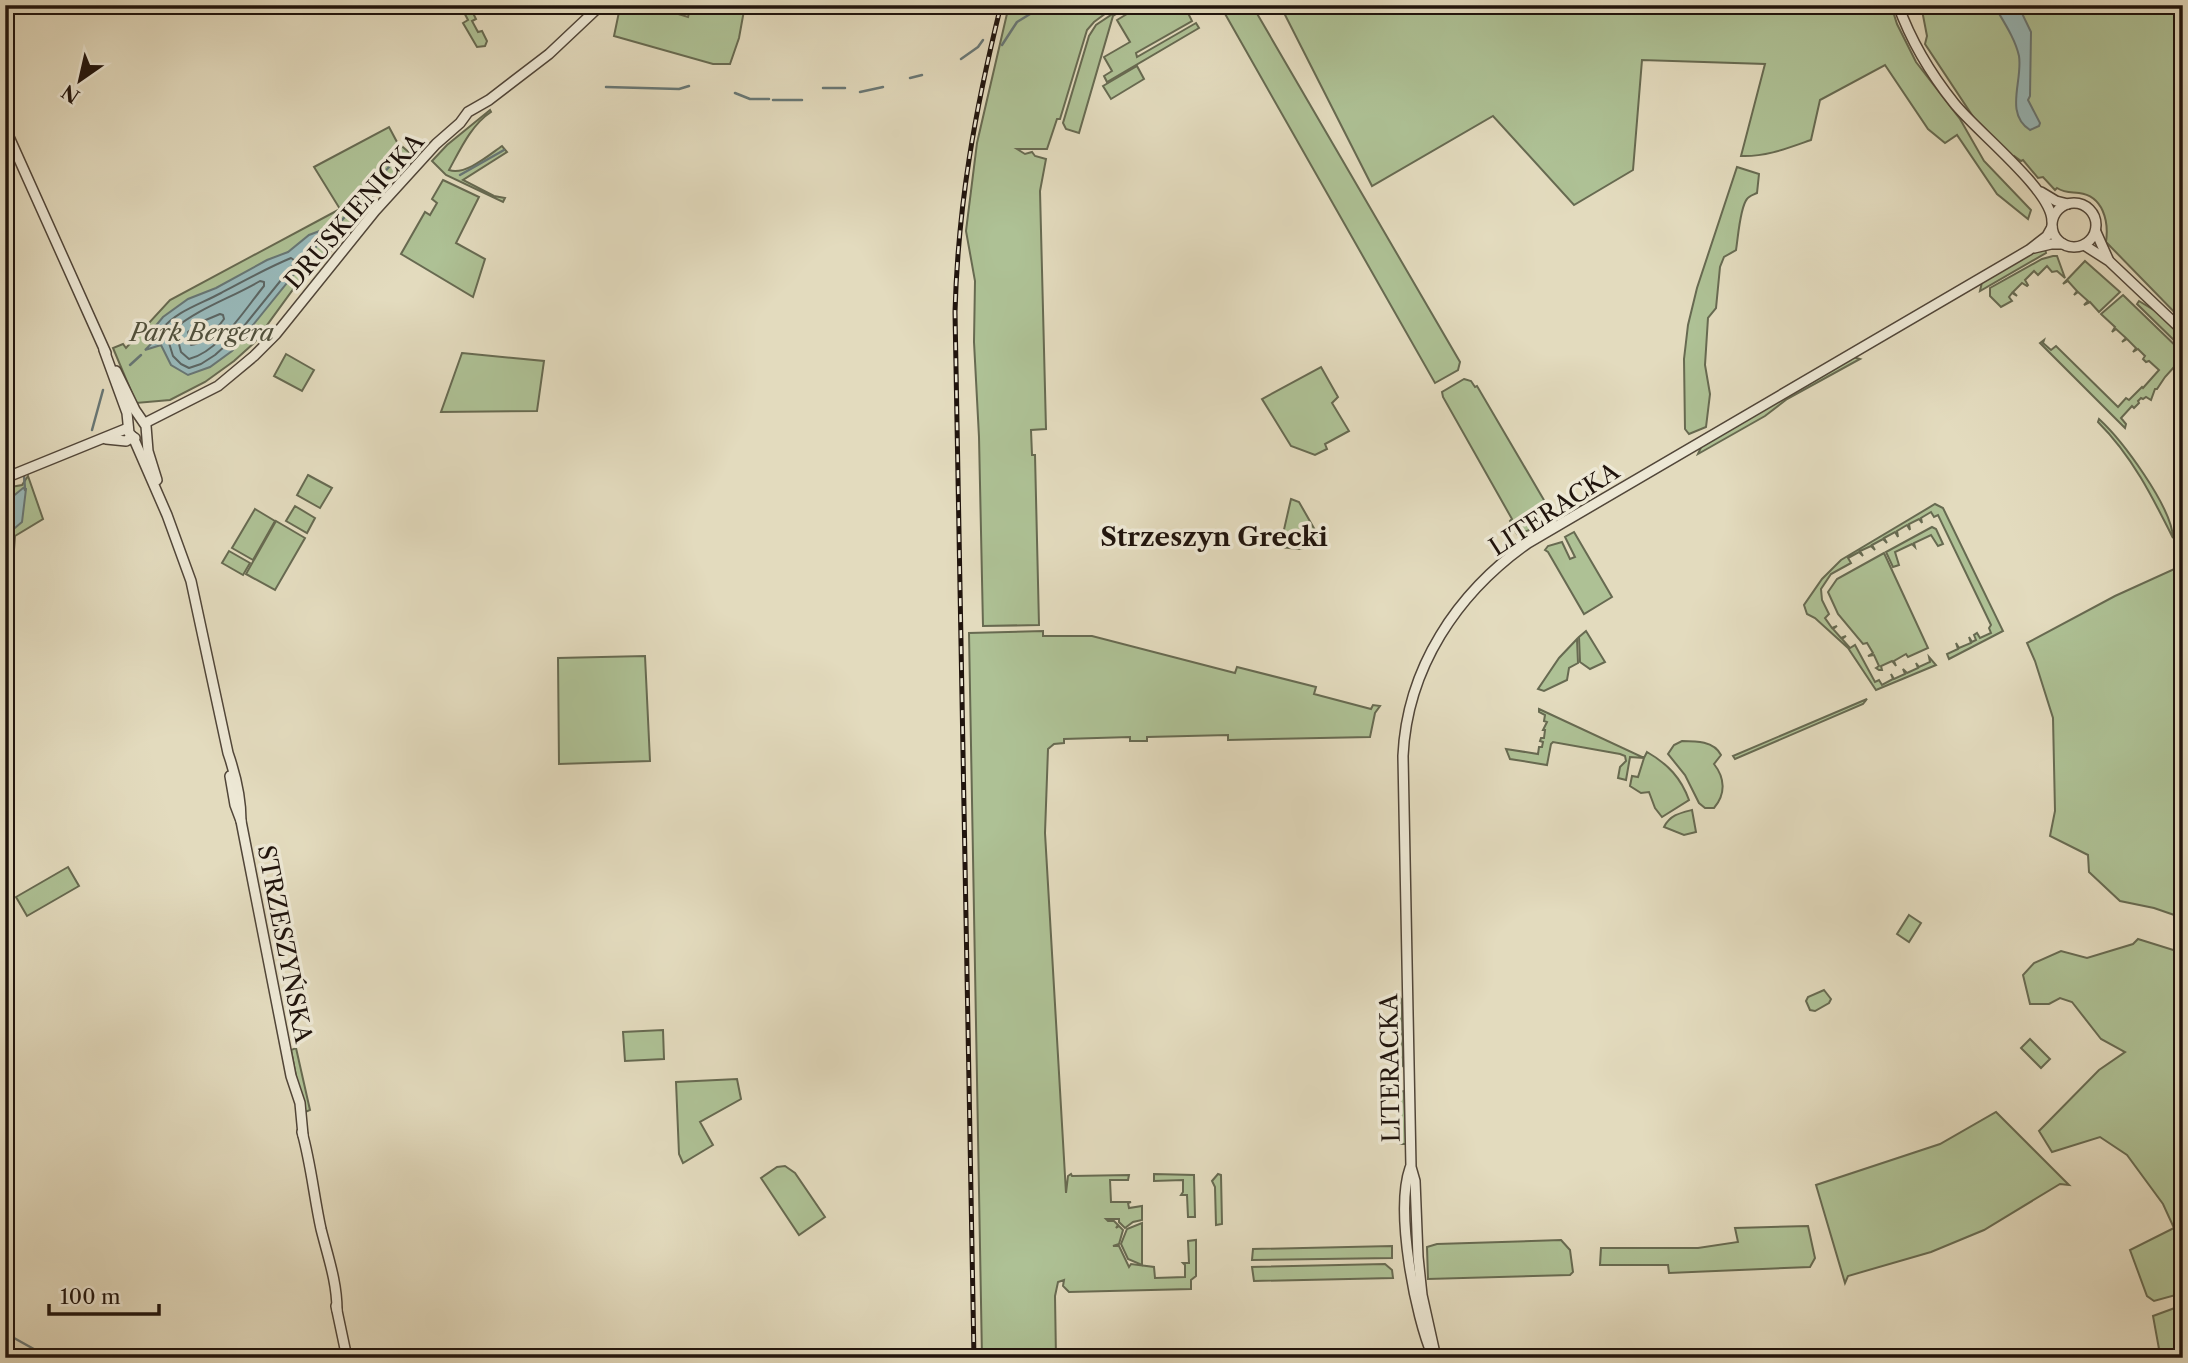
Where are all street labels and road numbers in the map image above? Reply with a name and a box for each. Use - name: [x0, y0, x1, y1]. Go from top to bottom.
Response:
- street label: DRUSKIENICKA: [278, 126, 430, 295]
- street label: LITERACKA: [1484, 456, 1625, 562]
- street label: STRZESZYŃSKA: [252, 842, 320, 1047]
- street label: LITERACKA: [1374, 992, 1406, 1143]

